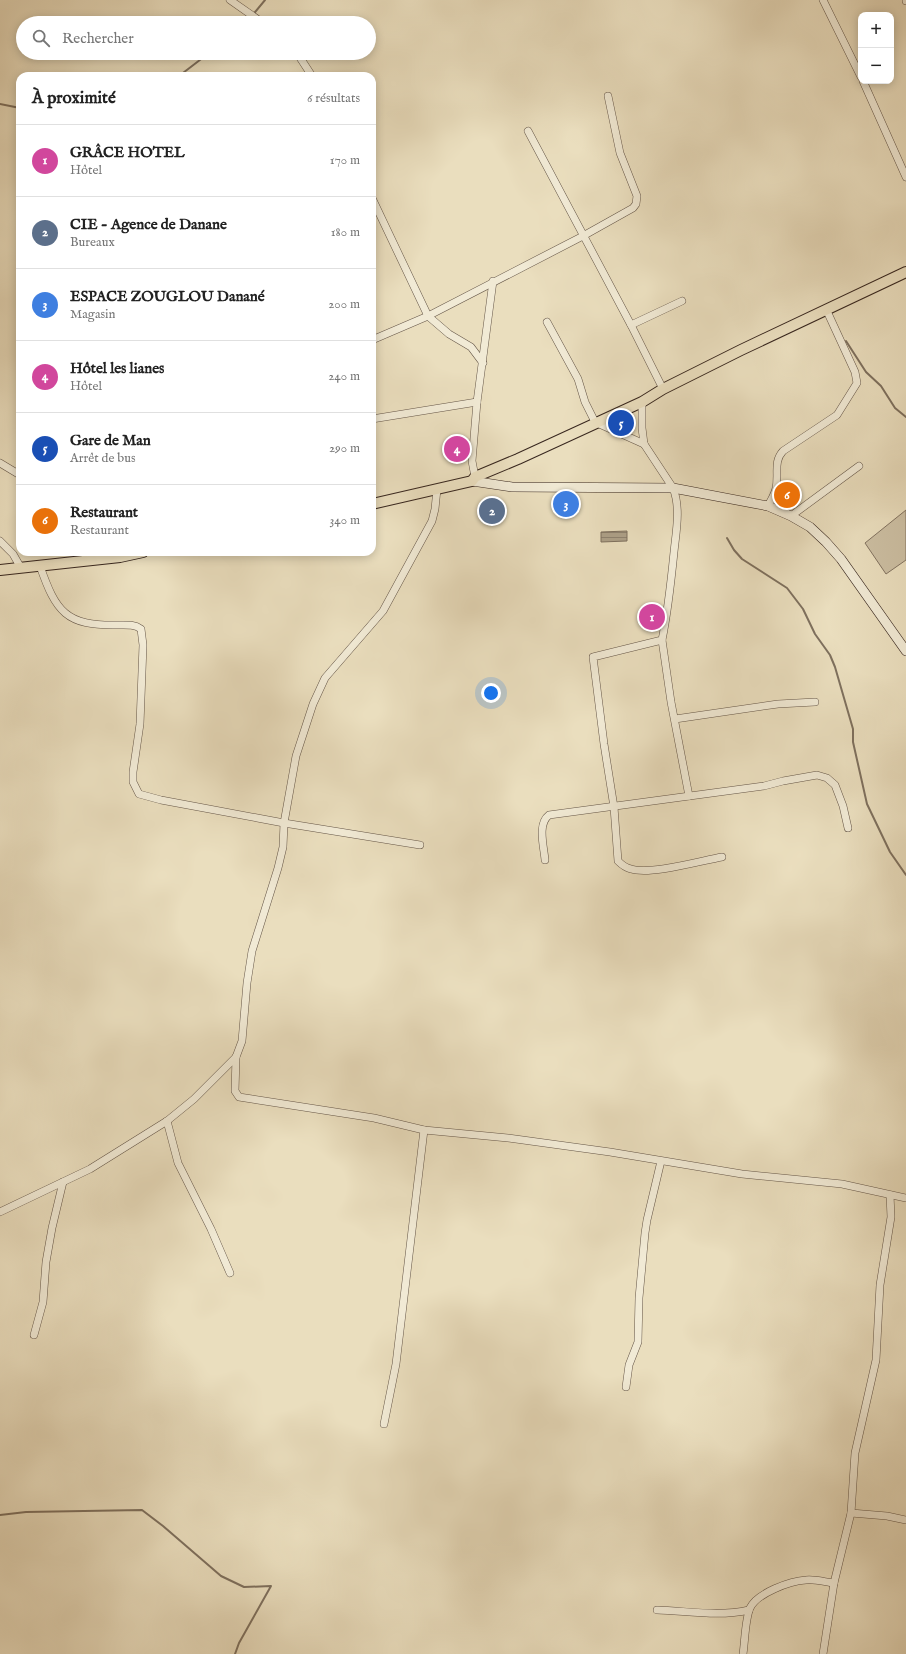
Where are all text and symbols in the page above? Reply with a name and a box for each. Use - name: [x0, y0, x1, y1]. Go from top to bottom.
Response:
- map controls: [858, 12, 894, 84]
- button: +: [858, 12, 894, 48]
- search box: [16, 16, 376, 60]
- icon: search: [30, 27, 52, 49]
- text: Rechercher: [62, 29, 134, 48]
- button: −: [858, 48, 894, 84]
- text: À proximité: [32, 88, 116, 109]
- text: 6 résultats: [307, 90, 360, 107]
- text: GRÂCE HOTEL: [70, 143, 185, 162]
- text: 1: [43, 152, 47, 169]
- text: 170 m: [330, 152, 360, 169]
- text: Hôtel: [70, 162, 102, 179]
- text: CIE - Agence de Danane: [70, 215, 227, 234]
- text: 2: [42, 224, 48, 241]
- text: 180 m: [331, 224, 360, 241]
- text: Bureaux: [70, 234, 115, 251]
- text: ESPACE ZOUGLOU Danané: [70, 287, 265, 306]
- text: 3: [43, 296, 47, 313]
- text: 200 m: [328, 296, 360, 313]
- text: Magasin: [70, 306, 116, 323]
- text: Hôtel les lianes: [70, 359, 164, 378]
- text: 4: [42, 368, 48, 385]
- text: 240 m: [328, 368, 360, 385]
- text: Hôtel: [70, 378, 102, 395]
- pin: 5: [608, 408, 634, 438]
- text: Gare de Man: [70, 431, 151, 450]
- pin: 4: [444, 434, 470, 464]
- text: 5: [43, 440, 47, 457]
- text: 290 m: [329, 440, 360, 457]
- text: Arrêt de bus: [70, 450, 136, 467]
- pin: 6: [774, 480, 800, 510]
- pin: 3: [553, 489, 579, 519]
- pin: 2: [479, 496, 505, 526]
- text: Restaurant: [70, 503, 138, 522]
- text: 6: [42, 512, 48, 529]
- text: 340 m: [330, 512, 360, 529]
- text: Restaurant: [70, 522, 129, 539]
- pin: 1: [639, 602, 665, 632]
- your location: [481, 683, 501, 703]

